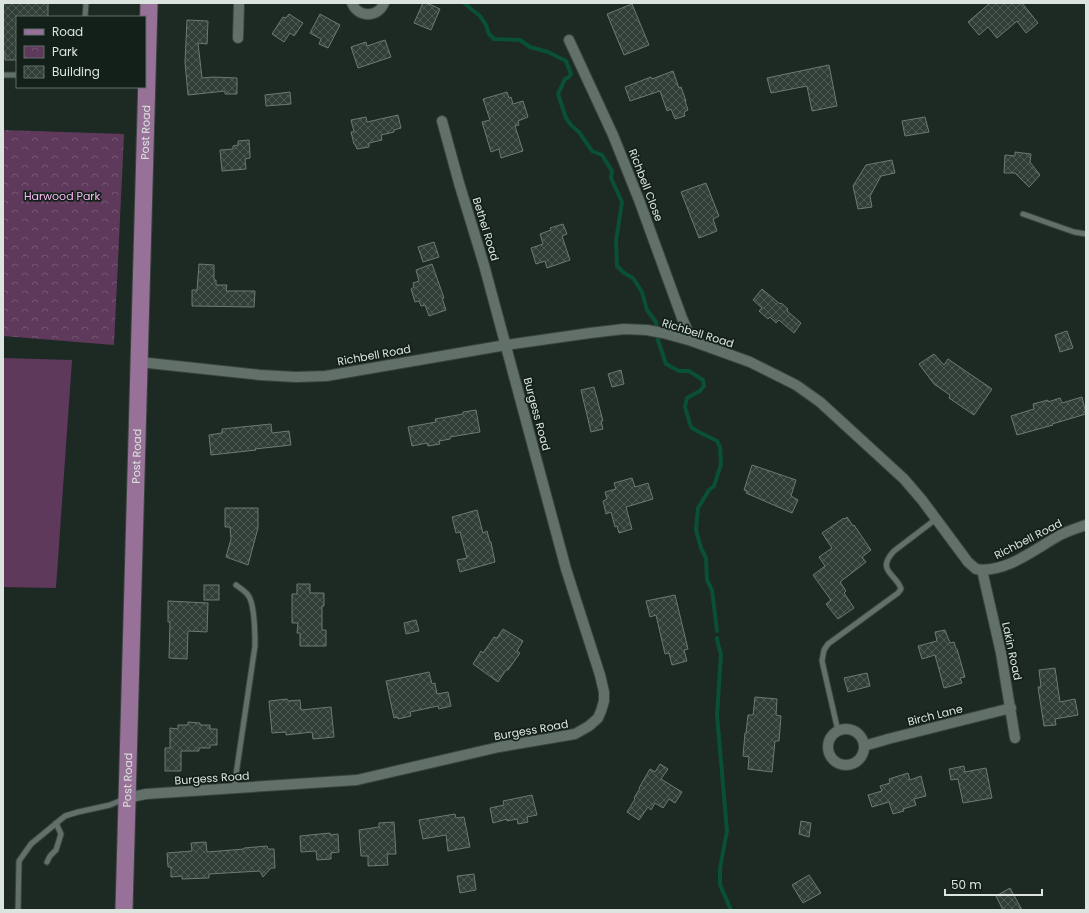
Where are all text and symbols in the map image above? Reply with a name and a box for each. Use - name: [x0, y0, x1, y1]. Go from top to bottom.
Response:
- legend: [16, 16, 146, 88]
- text: Road: [52, 23, 83, 40]
- text: Park: [52, 43, 79, 60]
- text: Building: [52, 63, 100, 80]
- street label: Post Road: [137, 105, 154, 160]
- street label: Richbell Close: [625, 146, 667, 224]
- park label: Harwood Park: [24, 188, 100, 204]
- street label: Bethel Road: [469, 195, 503, 263]
- street label: Richbell Road: [660, 314, 736, 352]
- street label: Richbell Road: [336, 341, 412, 369]
- street label: Burgess Road: [520, 376, 554, 452]
- street label: Post Road: [128, 429, 145, 484]
- street label: Richbell Road: [991, 515, 1065, 563]
- street label: Lakin Road: [998, 620, 1026, 682]
- street label: Birch Lane: [906, 700, 964, 730]
- street label: Burgess Road: [493, 716, 569, 744]
- street label: Post Road: [119, 752, 136, 808]
- street label: Burgess Road: [174, 767, 250, 789]
- scale bar: [945, 871, 1042, 897]
- text: 50 m: [951, 876, 982, 893]

